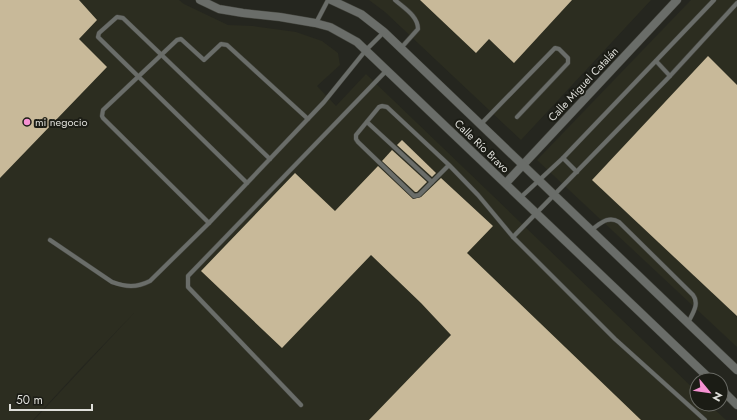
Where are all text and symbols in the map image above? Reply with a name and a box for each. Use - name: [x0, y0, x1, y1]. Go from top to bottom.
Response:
- street label: Calle Miguel Catalán: [544, 43, 622, 125]
- place label: mi negocio: [35, 114, 88, 130]
- street label: Calle Río Bravo: [451, 116, 513, 176]
- marker: mi negocio: [22, 117, 32, 127]
- north arrow: [689, 372, 729, 412]
- scale bar: [10, 386, 92, 412]
- text: N: [709, 389, 727, 405]
- text: 50 m: [16, 391, 43, 409]

